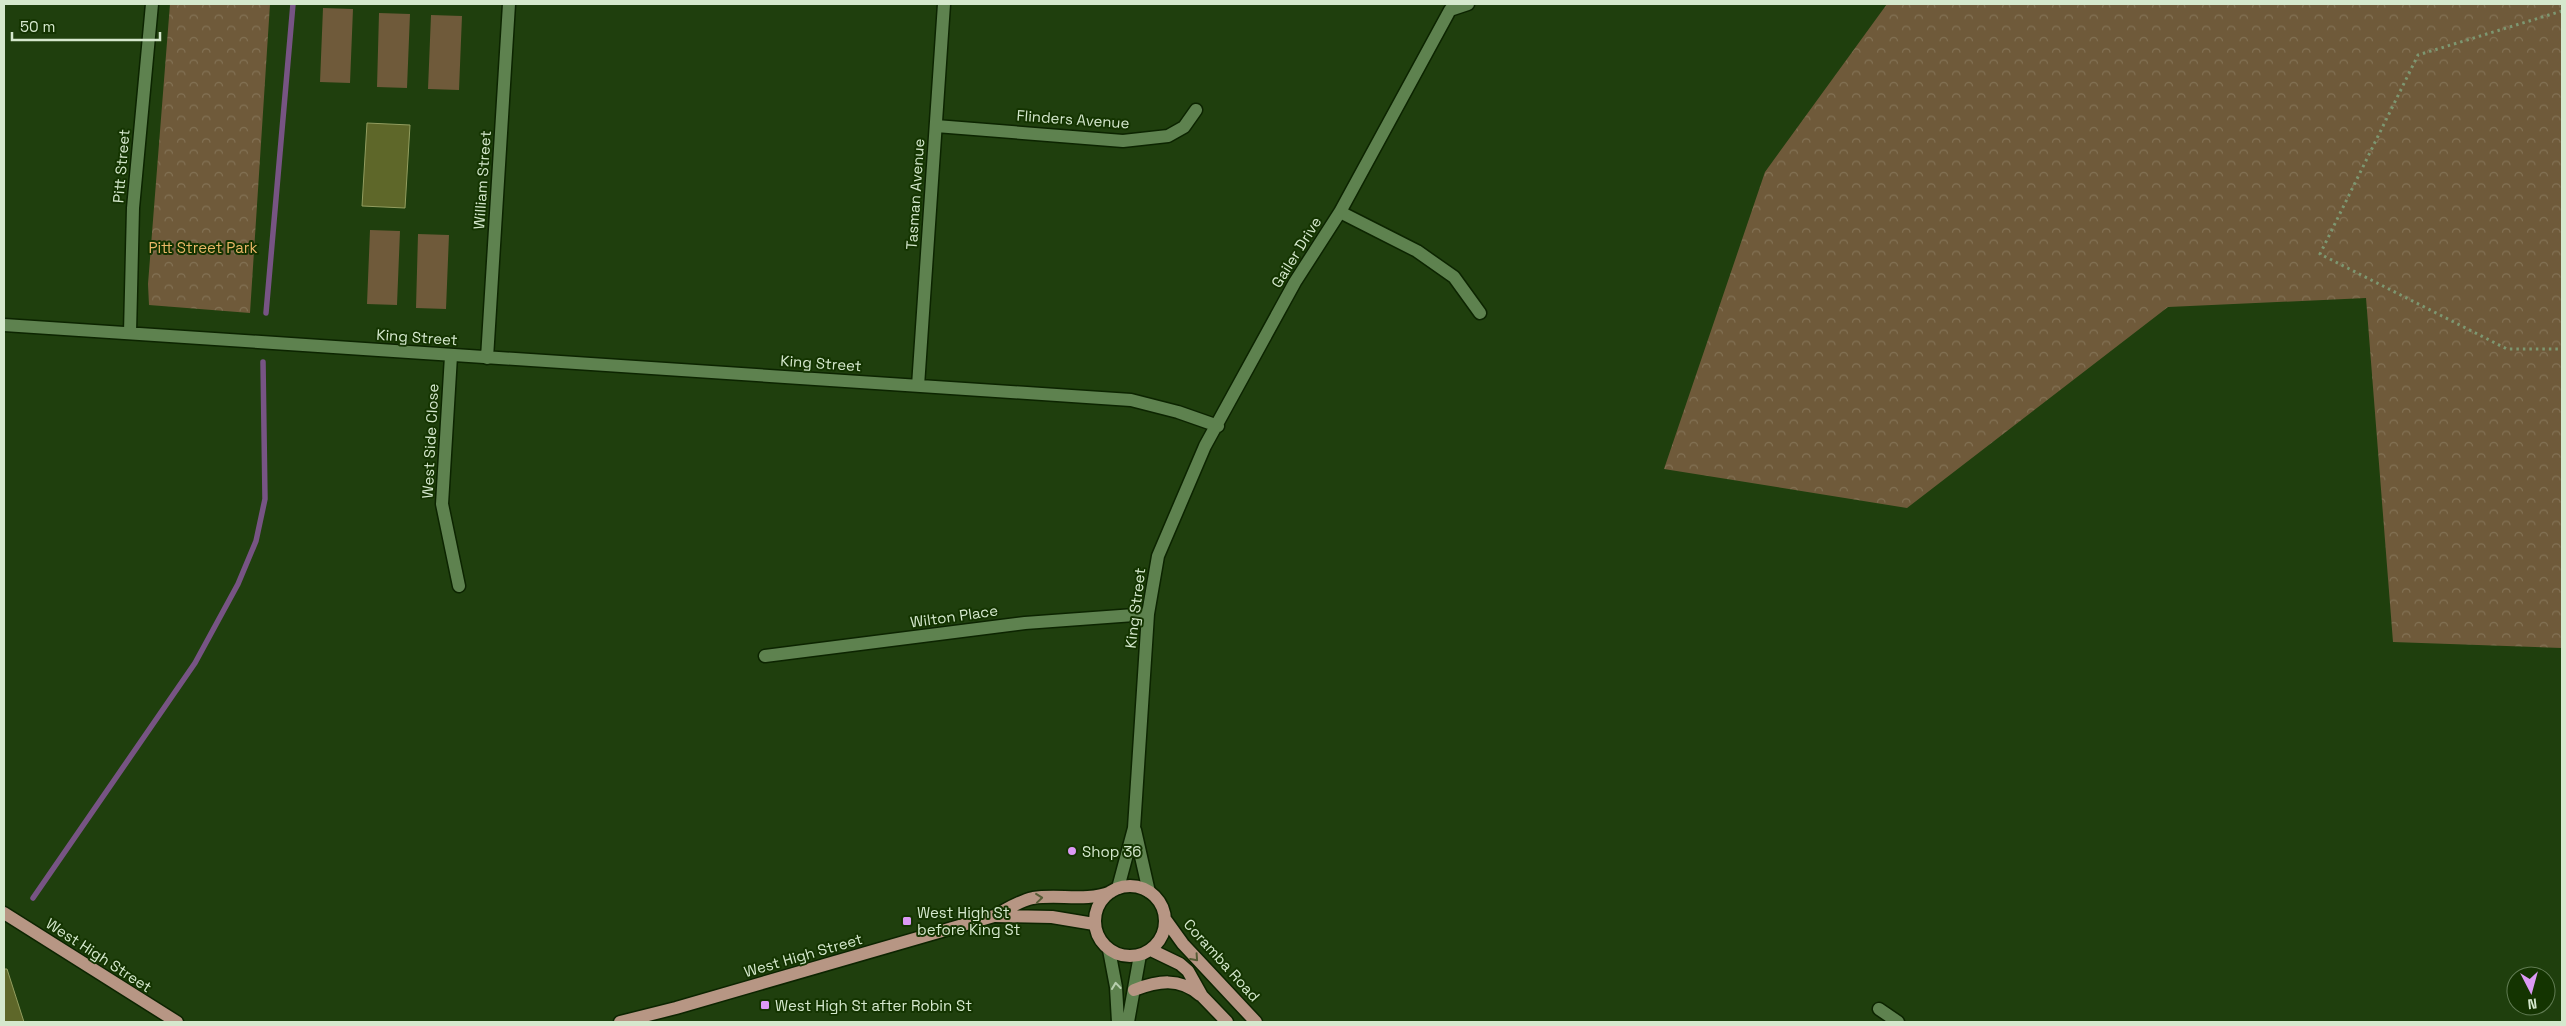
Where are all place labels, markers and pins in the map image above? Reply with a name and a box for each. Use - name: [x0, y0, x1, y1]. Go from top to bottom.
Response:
- place label: Shop 36: [1082, 842, 1141, 861]
- marker: Shop 36: [1066, 845, 1078, 857]
- place label: West High St before King St: [917, 903, 1021, 939]
- marker: West High St before King St: [901, 915, 913, 927]
- place label: West High St after Robin St: [775, 996, 972, 1015]
- marker: West High St after Robin St: [759, 999, 771, 1011]

